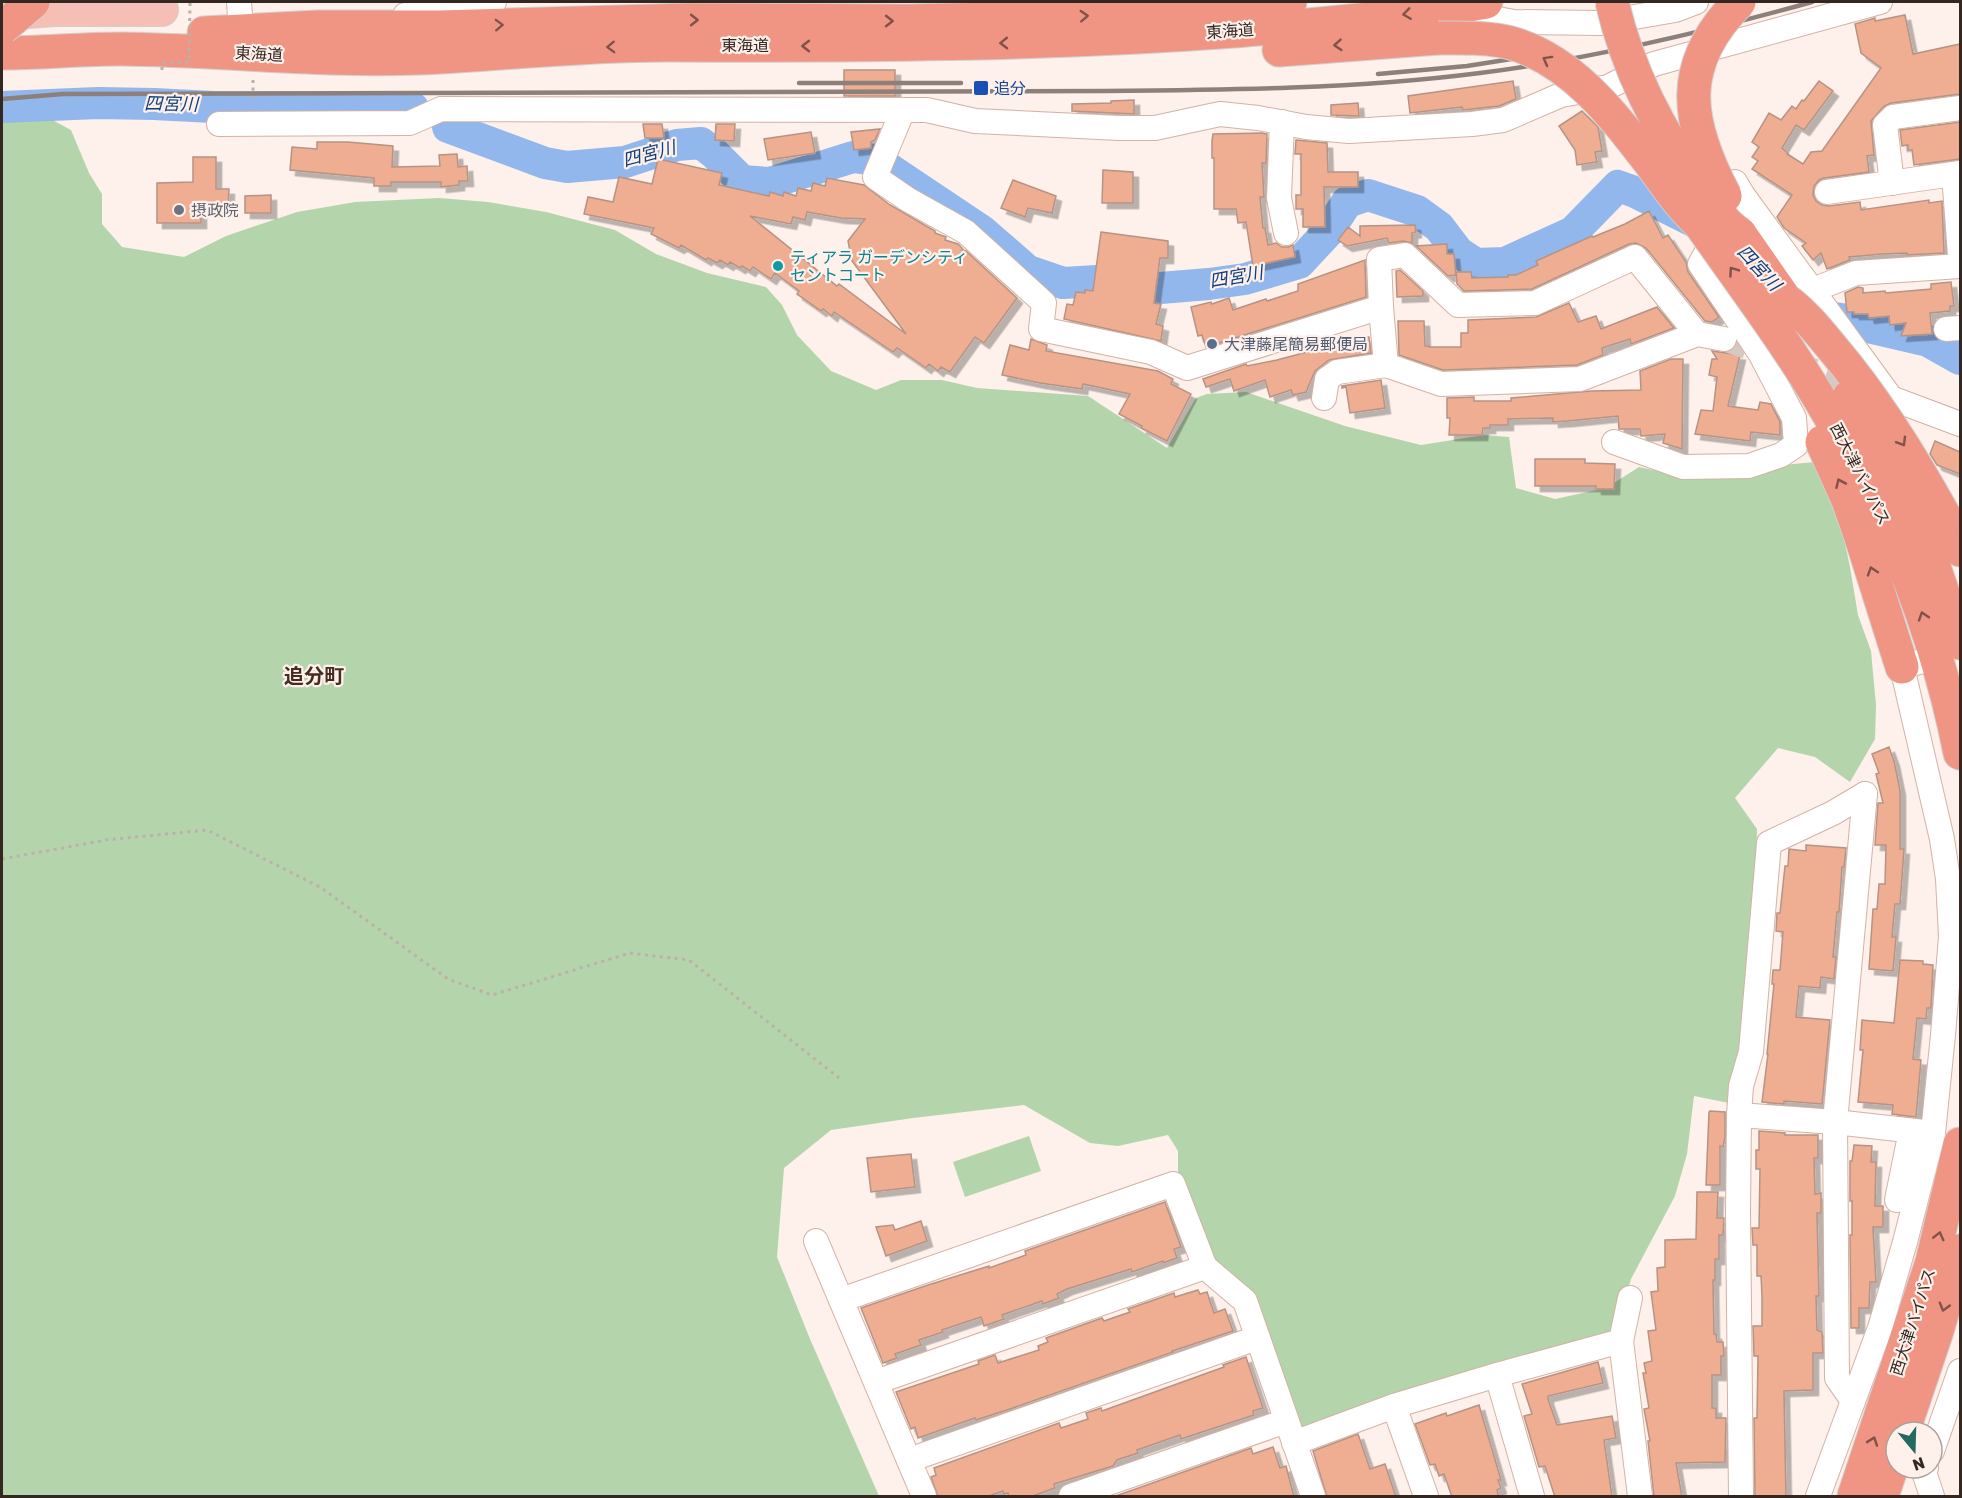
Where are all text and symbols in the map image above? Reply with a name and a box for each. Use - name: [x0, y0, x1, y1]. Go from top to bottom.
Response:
- one-way arrow: [1403, 7, 1412, 19]
- one-way arrow: [1079, 9, 1088, 22]
- one-way arrow: [689, 14, 698, 26]
- one-way arrow: [884, 15, 893, 27]
- one-way arrow: [494, 19, 503, 32]
- street label: 東海道: [1205, 20, 1255, 42]
- street label: 東海道: [721, 36, 769, 55]
- one-way arrow: [999, 37, 1008, 49]
- one-way arrow: [1334, 39, 1343, 52]
- one-way arrow: [607, 40, 616, 53]
- one-way arrow: [802, 40, 811, 52]
- street label: 東海道: [235, 43, 283, 65]
- one-way arrow: [1543, 55, 1553, 67]
- marker: 追分: [972, 79, 990, 97]
- place label: 追分: [994, 79, 1026, 98]
- water label: 四宮川: [144, 93, 200, 116]
- water label: 四宮川: [620, 136, 680, 172]
- place label: 摂政院: [191, 201, 239, 220]
- marker: 摂政院: [172, 203, 186, 217]
- water label: 四宮川: [1733, 241, 1787, 297]
- place label: ティアラ ガーデンシティ セントコート: [790, 248, 968, 285]
- marker: ティアラ ガーデンシティ セントコート: [771, 259, 785, 273]
- water label: 四宮川: [1208, 261, 1266, 293]
- one-way arrow: [1729, 267, 1740, 278]
- place label: 大津藤尾簡易郵便局: [1224, 335, 1368, 354]
- marker: 大津藤尾簡易郵便局: [1205, 337, 1219, 351]
- street label: 西大津バイパス: [1826, 420, 1894, 528]
- one-way arrow: [1895, 436, 1907, 446]
- one-way arrow: [1835, 478, 1847, 489]
- one-way arrow: [1866, 566, 1879, 577]
- one-way arrow: [1918, 611, 1930, 622]
- district label: 追分町: [284, 664, 344, 688]
- one-way arrow: [1931, 1231, 1944, 1241]
- street label: 西大津バイパス: [1887, 1266, 1939, 1378]
- one-way arrow: [1939, 1301, 1951, 1312]
- north arrow: [1884, 1420, 1944, 1480]
- one-way arrow: [1865, 1436, 1878, 1447]
- text: N: [1910, 1453, 1927, 1475]

